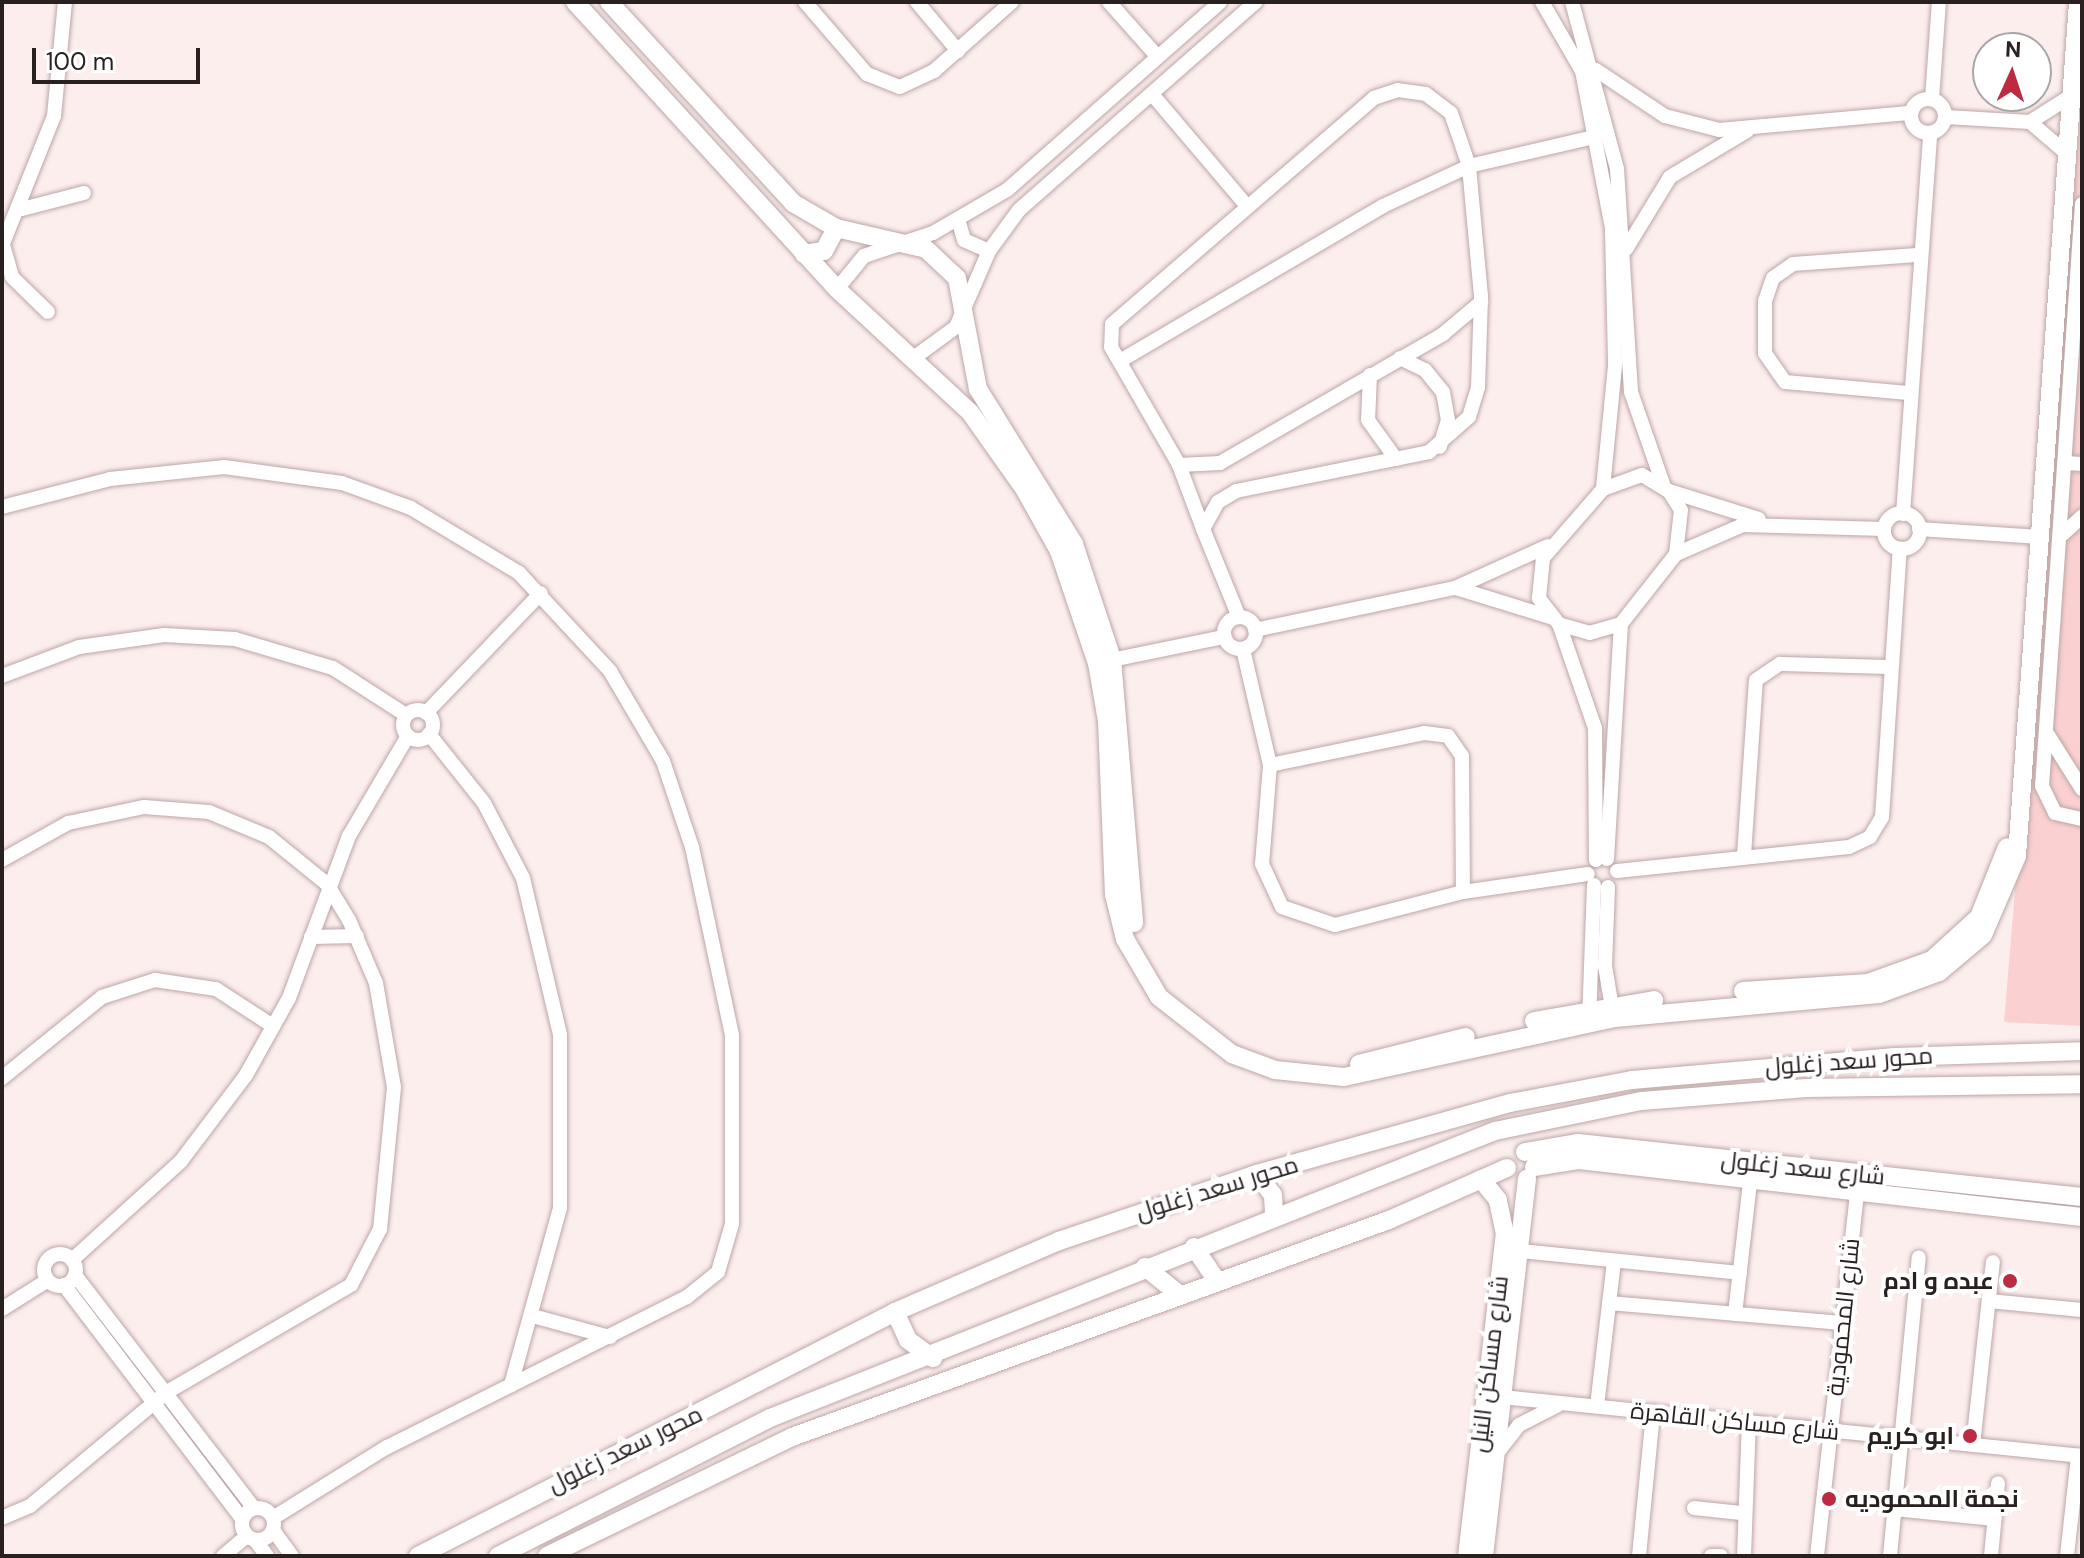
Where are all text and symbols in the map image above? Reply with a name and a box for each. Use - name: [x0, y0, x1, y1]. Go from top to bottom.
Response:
- scale bar: [36, 32, 204, 82]
- north arrow: [1972, 32, 2052, 112]
- text: N: [2004, 35, 2022, 64]
- text: 100 m: [46, 46, 114, 77]
- street label: محور سعد زغلول: [1764, 1041, 1934, 1081]
- street label: شارع سعد زغلول: [1719, 1145, 1887, 1191]
- street label: محور سعد زغلول: [1132, 1150, 1302, 1226]
- street label: شارع المحمودية: [1820, 1237, 1866, 1397]
- place label: عبده و ادم: [1883, 1267, 1994, 1295]
- marker: عبده و ادم: [2001, 1272, 2019, 1290]
- street label: شارع مساكن النيل: [1464, 1274, 1514, 1454]
- street label: شارع مساكن القاهرة: [1629, 1396, 1841, 1446]
- street label: محور سعد زغلول: [543, 1399, 707, 1499]
- place label: ابو كريم: [1867, 1422, 1954, 1450]
- marker: ابو كريم: [1961, 1427, 1979, 1445]
- place label: نجمة المحموديه: [1845, 1485, 2019, 1513]
- marker: نجمة المحموديه: [1820, 1490, 1838, 1508]

